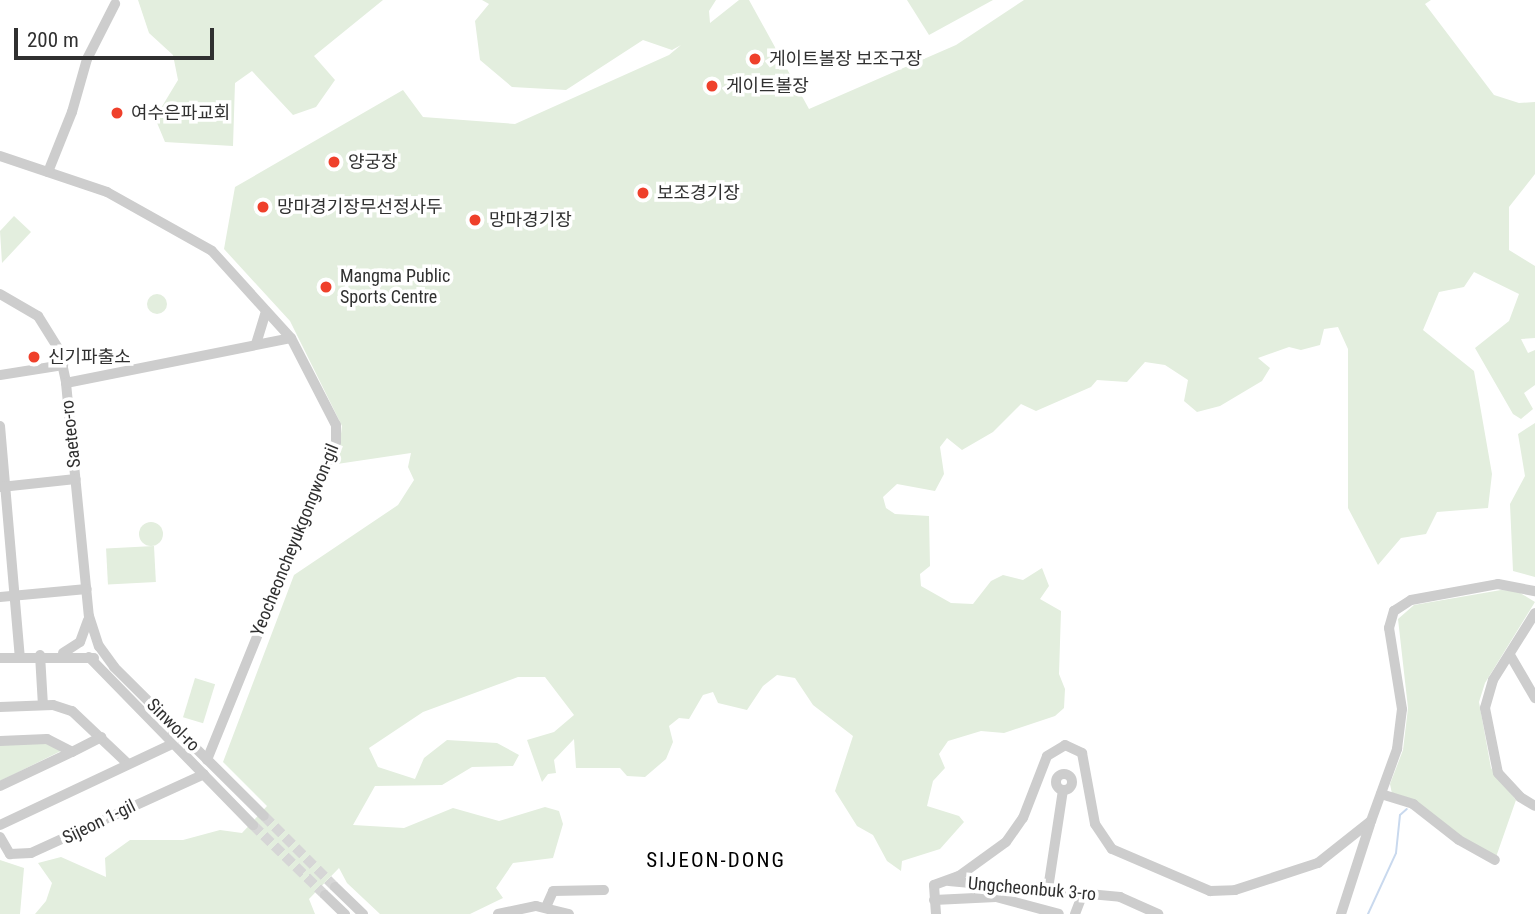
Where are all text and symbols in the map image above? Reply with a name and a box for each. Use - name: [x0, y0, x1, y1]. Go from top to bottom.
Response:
- scale bar: [18, 14, 217, 58]
- text: 200 m: [27, 28, 79, 52]
- place label: 게이트볼장 보조구장: [769, 48, 922, 70]
- marker: 게이트볼장 보조구장: [747, 51, 763, 67]
- place label: 게이트볼장: [726, 75, 809, 97]
- marker: 게이트볼장: [704, 78, 720, 94]
- place label: 여수은파교회: [131, 102, 230, 124]
- marker: 여수은파교회: [109, 105, 125, 121]
- place label: 양궁장: [348, 151, 398, 173]
- marker: 양궁장: [326, 154, 342, 170]
- place label: 보조경기장: [657, 182, 740, 204]
- marker: 보조경기장: [635, 185, 651, 201]
- place label: 망마경기장무선정사두: [277, 196, 443, 218]
- marker: 망마경기장무선정사두: [255, 199, 271, 215]
- place label: 망마경기장: [489, 209, 572, 231]
- marker: 망마경기장: [467, 212, 483, 228]
- place label: Mangma Public Sports Centre: [340, 266, 450, 308]
- marker: Mangma Public Sports Centre: [318, 279, 334, 295]
- place label: 신기파출소: [48, 346, 131, 368]
- marker: 신기파출소: [26, 349, 42, 365]
- street label: Saeteo-ro: [57, 399, 85, 469]
- street label: Yeocheoncheyukgongwon-gil: [246, 441, 344, 639]
- street label: Sinwol-ro: [142, 694, 204, 756]
- street label: Sijeon 1-gil: [59, 795, 139, 849]
- district label: SIJEON-DONG: [648, 847, 784, 873]
- street label: Ungcheonbuk 3-ro: [967, 873, 1097, 905]

